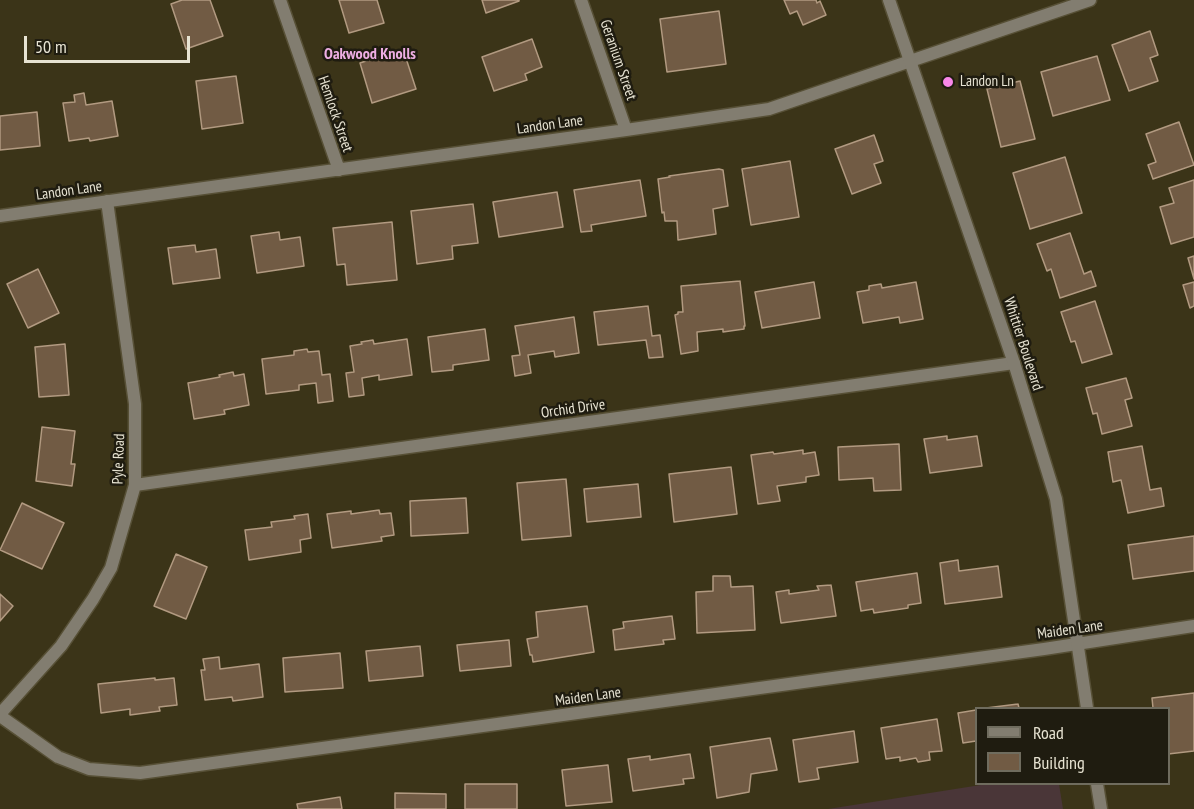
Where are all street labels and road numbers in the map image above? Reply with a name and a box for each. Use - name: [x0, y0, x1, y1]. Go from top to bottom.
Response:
- street label: Geranium Street: [596, 17, 640, 103]
- street label: Hemlock Street: [314, 74, 356, 154]
- street label: Landon Lane: [516, 111, 584, 139]
- street label: Landon Lane: [35, 177, 103, 205]
- street label: Whittier Boulevard: [999, 295, 1047, 393]
- street label: Orchid Drive: [540, 396, 606, 422]
- street label: Pyle Road: [109, 433, 129, 485]
- street label: Maiden Lane: [1036, 616, 1104, 644]
- street label: Maiden Lane: [554, 683, 622, 711]

